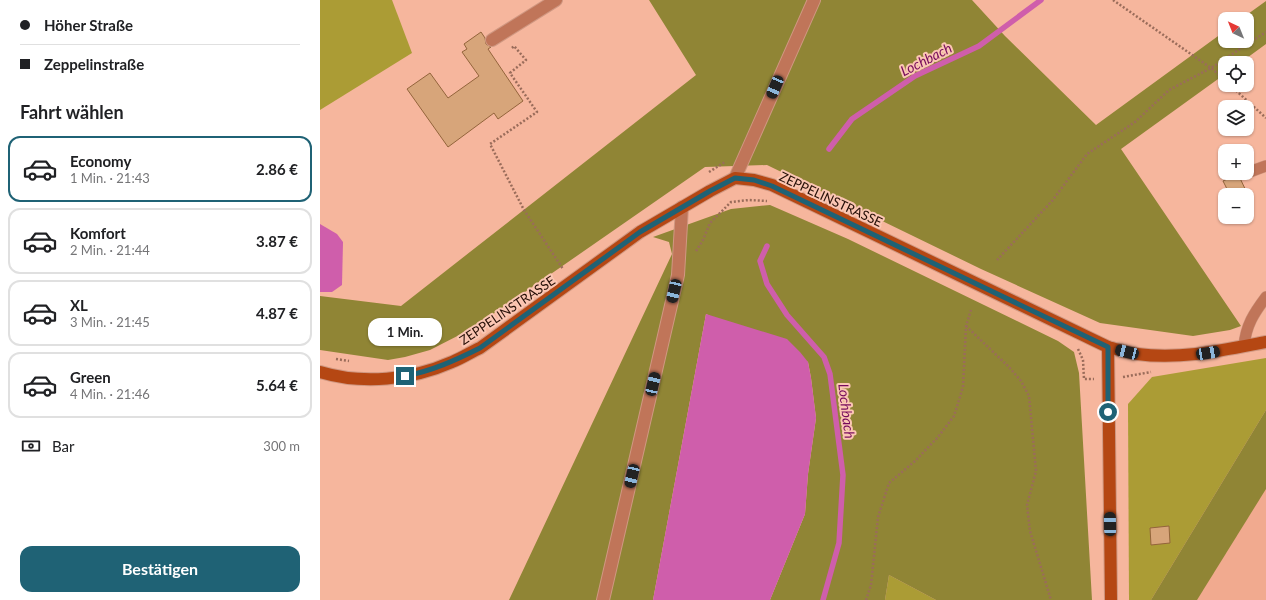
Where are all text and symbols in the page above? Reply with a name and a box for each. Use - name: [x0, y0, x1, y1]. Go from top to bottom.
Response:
- north arrow: [1218, 12, 1254, 48]
- map controls: [1218, 12, 1254, 224]
- text: Höher Straße: [44, 16, 133, 34]
- water label: Lochbach: [897, 39, 955, 79]
- text: Zeppelinstraße: [44, 55, 144, 73]
- button: locate: [1218, 56, 1254, 92]
- car: [765, 74, 785, 100]
- button: layers: [1218, 100, 1254, 136]
- text: Fahrt wählen: [20, 101, 124, 123]
- button: +: [1218, 144, 1254, 180]
- icon: car: [22, 151, 58, 187]
- text: Economy: [70, 152, 131, 170]
- text: 2.86 €: [256, 160, 298, 178]
- street label: ZEPPELINSTRASSE: [777, 168, 885, 230]
- text: 1 Min. · 21:43: [70, 170, 150, 186]
- button: −: [1218, 188, 1254, 224]
- icon: car: [22, 223, 58, 259]
- text: Komfort: [70, 224, 126, 242]
- text: 3.87 €: [256, 232, 298, 250]
- text: 2 Min. · 21:44: [70, 242, 150, 258]
- street label: ZEPPELINSTRASSE: [456, 272, 558, 348]
- car: [665, 278, 683, 304]
- icon: car: [22, 295, 58, 331]
- text: XL: [70, 296, 88, 314]
- text: 4.87 €: [256, 304, 298, 322]
- text: 3 Min. · 21:45: [70, 314, 150, 330]
- callout: 1 Min.: [368, 318, 442, 346]
- text: 1 Min.: [387, 324, 423, 340]
- car: [1114, 343, 1140, 361]
- car: [1195, 345, 1221, 361]
- icon: car: [22, 367, 58, 403]
- route end: [396, 367, 414, 385]
- text: Green: [70, 368, 111, 386]
- car: [644, 371, 662, 397]
- text: 5.64 €: [256, 376, 298, 394]
- water label: Lochbach: [835, 382, 859, 440]
- text: 4 Min. · 21:46: [70, 386, 150, 402]
- route start: [1099, 403, 1117, 421]
- icon: cash: [20, 435, 42, 457]
- text: Bar: [52, 437, 75, 455]
- text: 300 m: [263, 438, 300, 454]
- car: [623, 463, 641, 489]
- car: [1104, 512, 1116, 536]
- button: Bestätigen: [20, 546, 300, 592]

